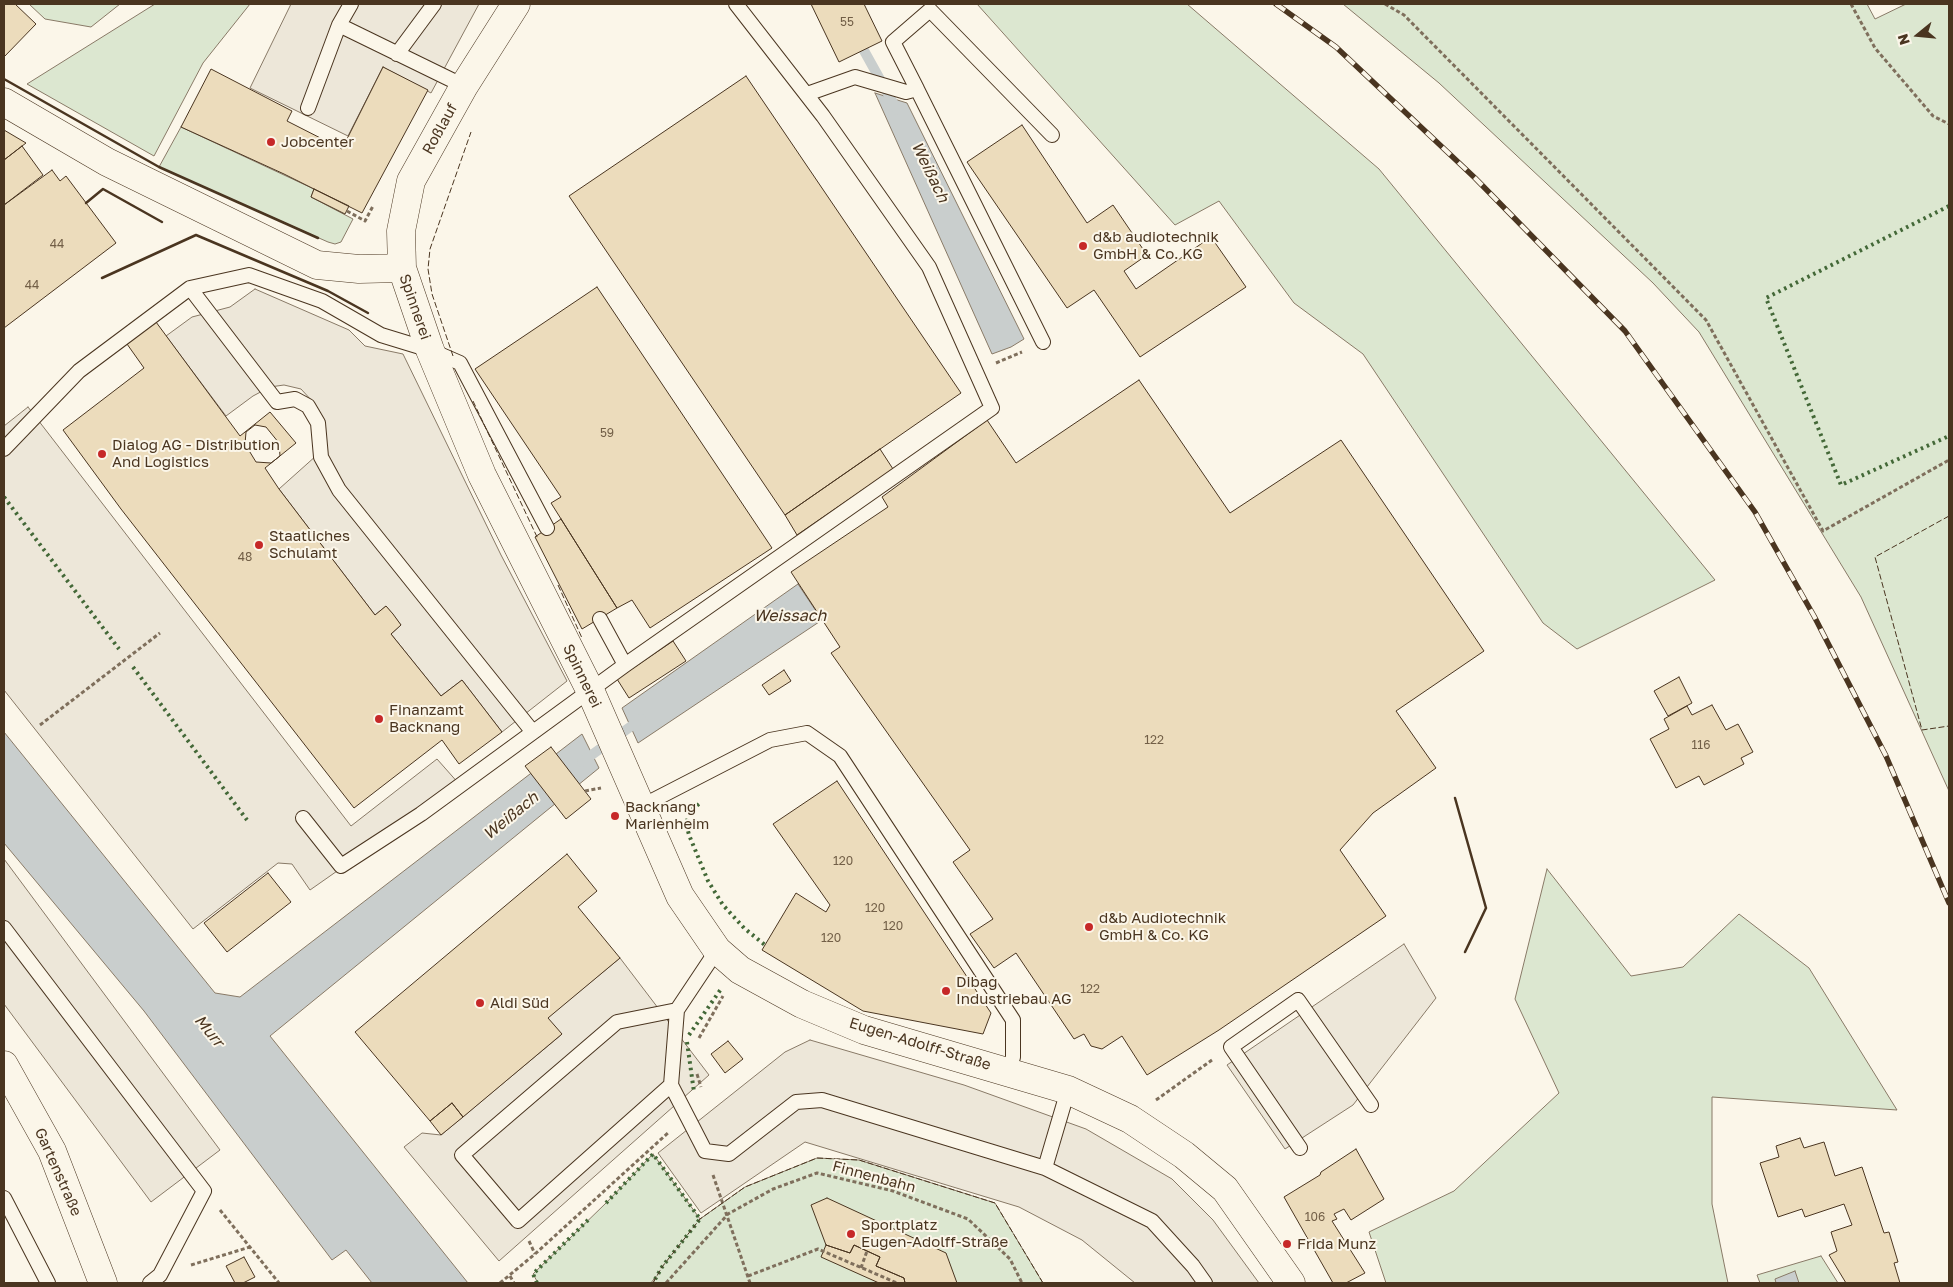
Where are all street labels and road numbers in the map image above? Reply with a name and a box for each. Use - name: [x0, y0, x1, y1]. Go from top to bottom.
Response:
- street label: Roßlauf: [419, 100, 461, 158]
- street label: Spinnerei: [395, 272, 435, 342]
- street label: Spinnerei: [559, 641, 605, 711]
- street label: Eugen-Adolff-Straße: [847, 1014, 993, 1074]
- street label: Gartenstraße: [31, 1125, 85, 1219]
- street label: Finnenbahn: [830, 1157, 918, 1197]

